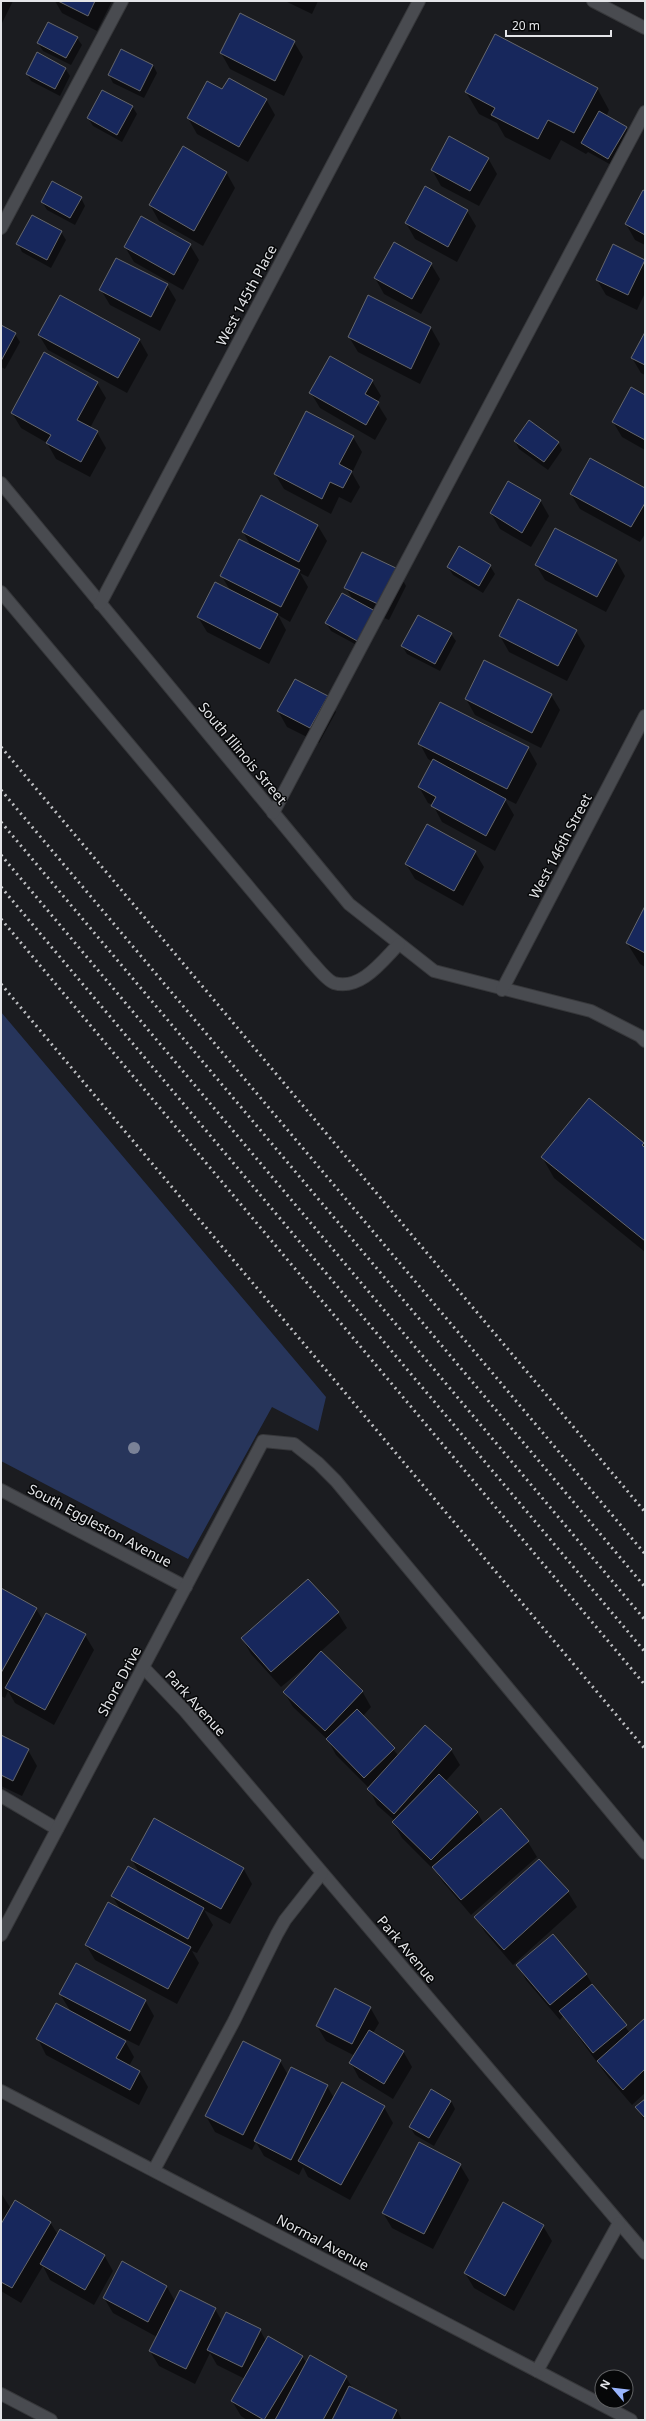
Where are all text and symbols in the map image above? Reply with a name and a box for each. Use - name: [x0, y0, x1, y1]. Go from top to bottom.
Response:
- scale bar: [506, 12, 611, 38]
- text: 20 m: [512, 17, 540, 34]
- street label: West 145th Place: [211, 241, 281, 349]
- street label: South Illinois Street: [195, 698, 291, 808]
- street label: West 146th Street: [524, 790, 596, 902]
- street label: South Eggleston Avenue: [25, 1479, 175, 1571]
- street label: Shore Drive: [93, 1643, 145, 1719]
- street label: Park Avenue: [161, 1666, 231, 1740]
- street label: Park Avenue: [373, 1911, 441, 1987]
- street label: Normal Avenue: [273, 2210, 373, 2274]
- north arrow: [594, 2369, 634, 2409]
- text: N: [596, 2377, 613, 2392]

